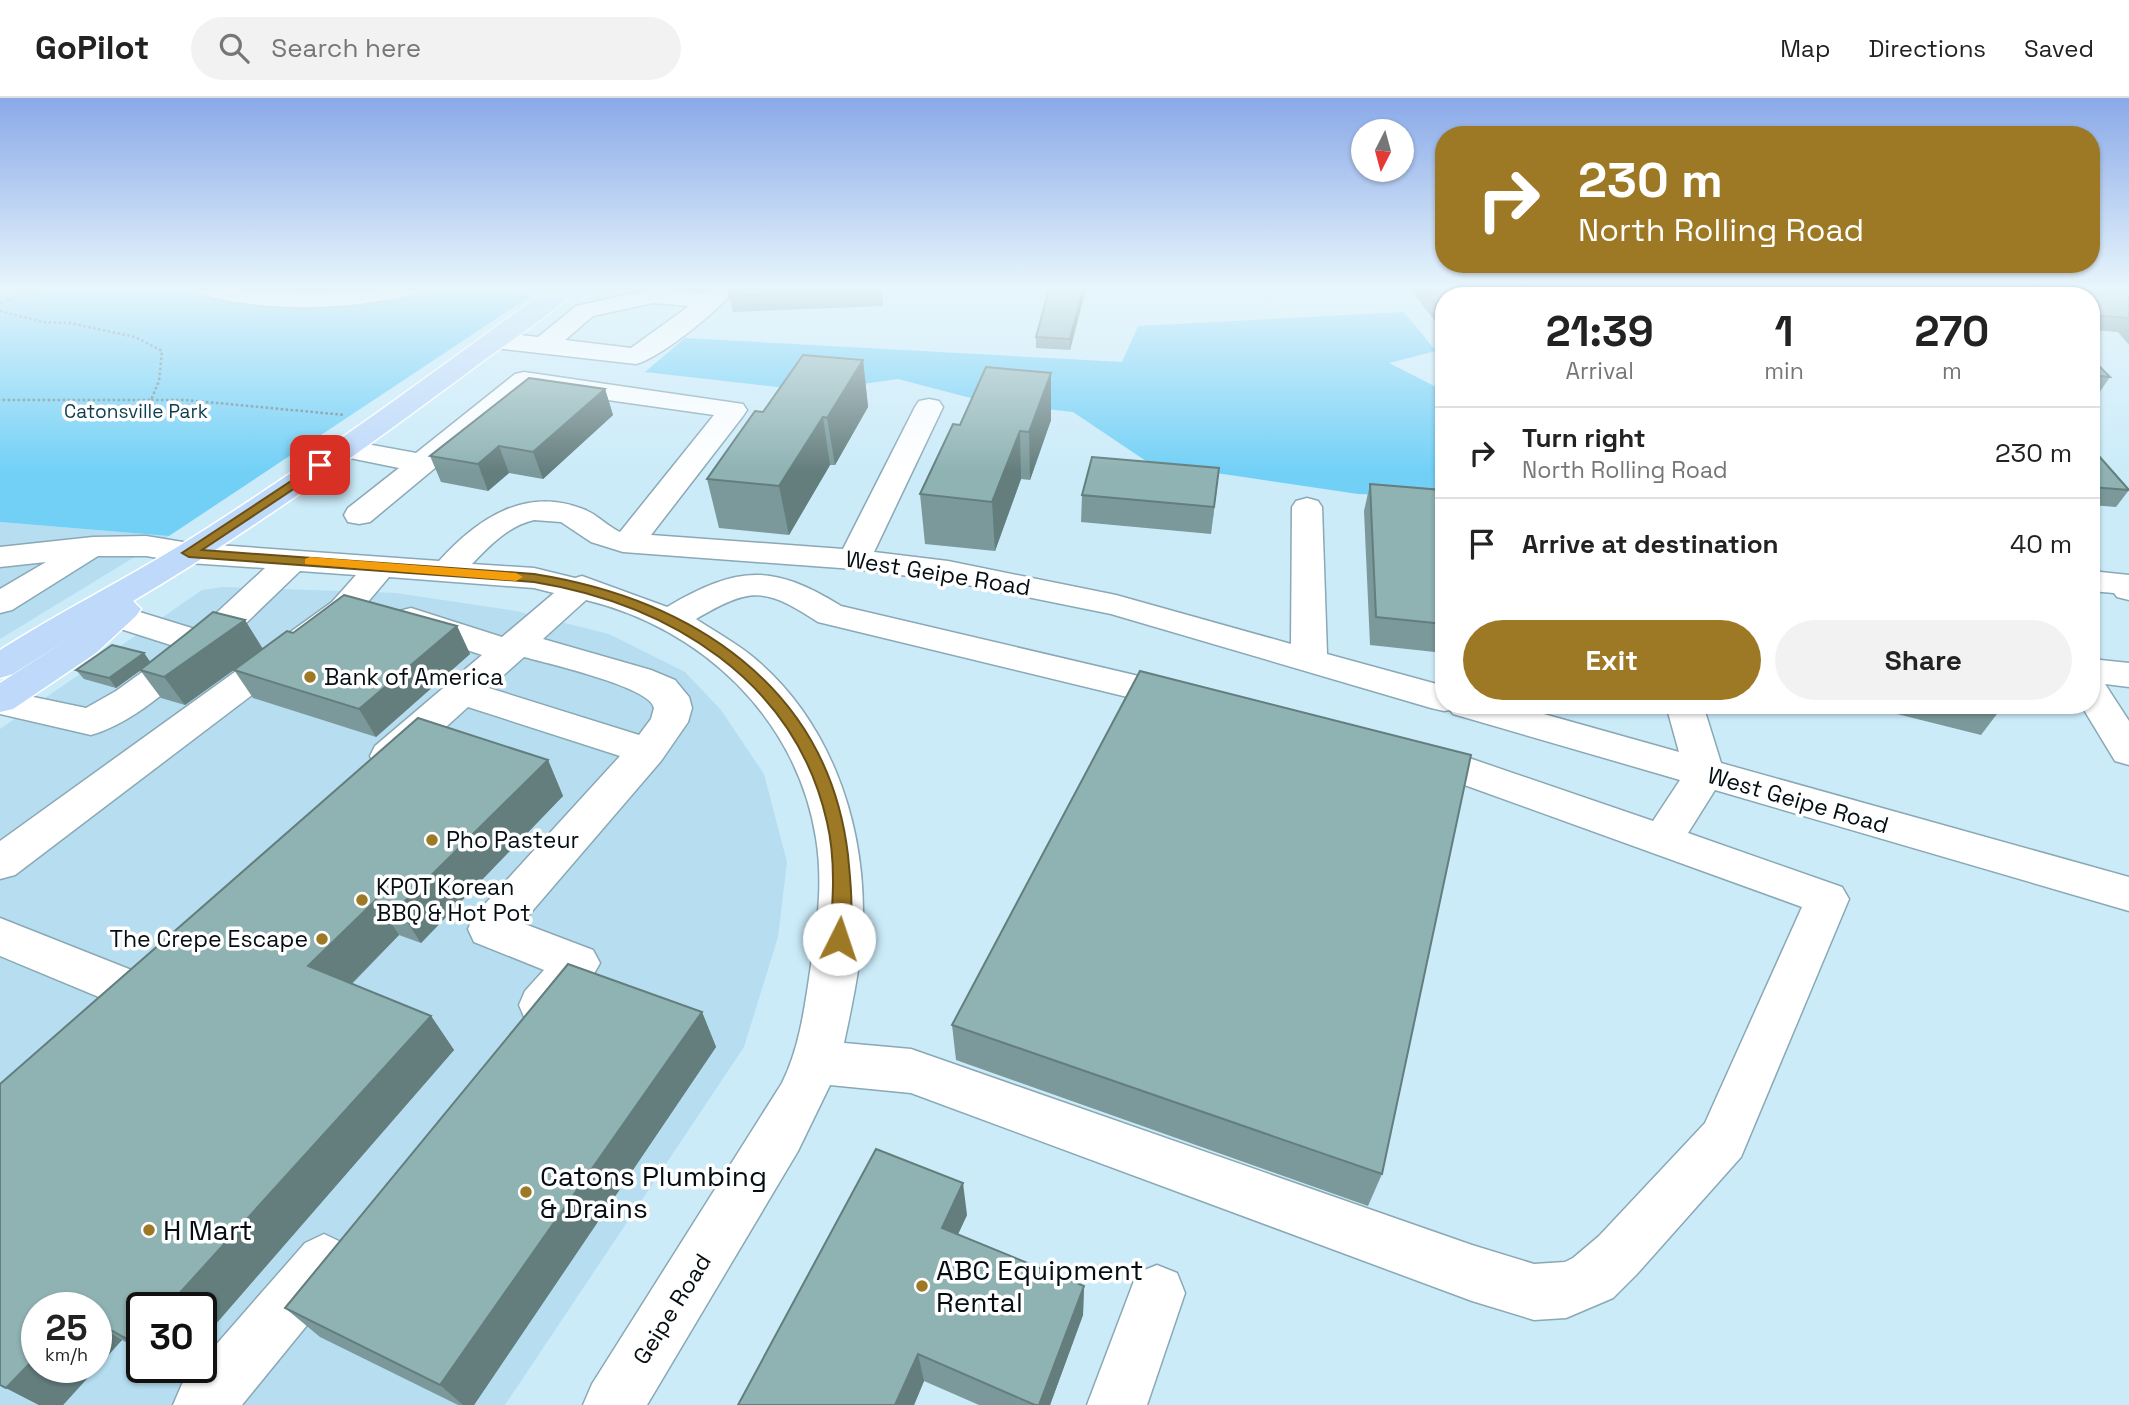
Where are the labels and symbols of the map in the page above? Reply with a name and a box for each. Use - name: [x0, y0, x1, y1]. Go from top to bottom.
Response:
- north arrow: [1351, 119, 1414, 182]
- park label: Catonsville Park: [64, 399, 208, 424]
- pin: [290, 435, 350, 495]
- street label: West Geipe Road: [843, 544, 1033, 602]
- place label: Bank of America: [324, 662, 504, 692]
- marker: Bank of America: [302, 669, 318, 685]
- street label: West Geipe Road: [1704, 760, 1892, 840]
- place label: Pho Pasteur: [446, 825, 579, 855]
- marker: Pho Pasteur: [424, 832, 440, 848]
- place label: KPOT Korean BBQ & Hot Pot: [376, 872, 531, 928]
- marker: KPOT Korean BBQ & Hot Pot: [354, 892, 370, 908]
- position arrow: [802, 902, 876, 976]
- place label: The Crepe Escape: [109, 924, 308, 954]
- marker: The Crepe Escape: [314, 931, 330, 947]
- place label: Catons Plumbing & Drains: [540, 1158, 767, 1226]
- marker: Catons Plumbing & Drains: [518, 1184, 534, 1200]
- place label: H Mart: [163, 1212, 252, 1248]
- marker: H Mart: [141, 1222, 157, 1238]
- street label: Geipe Road: [626, 1248, 718, 1370]
- place label: ABC Equipment Rental: [936, 1252, 1143, 1320]
- marker: ABC Equipment Rental: [914, 1278, 930, 1294]
- speed limit sign: 30: [126, 1292, 217, 1383]

